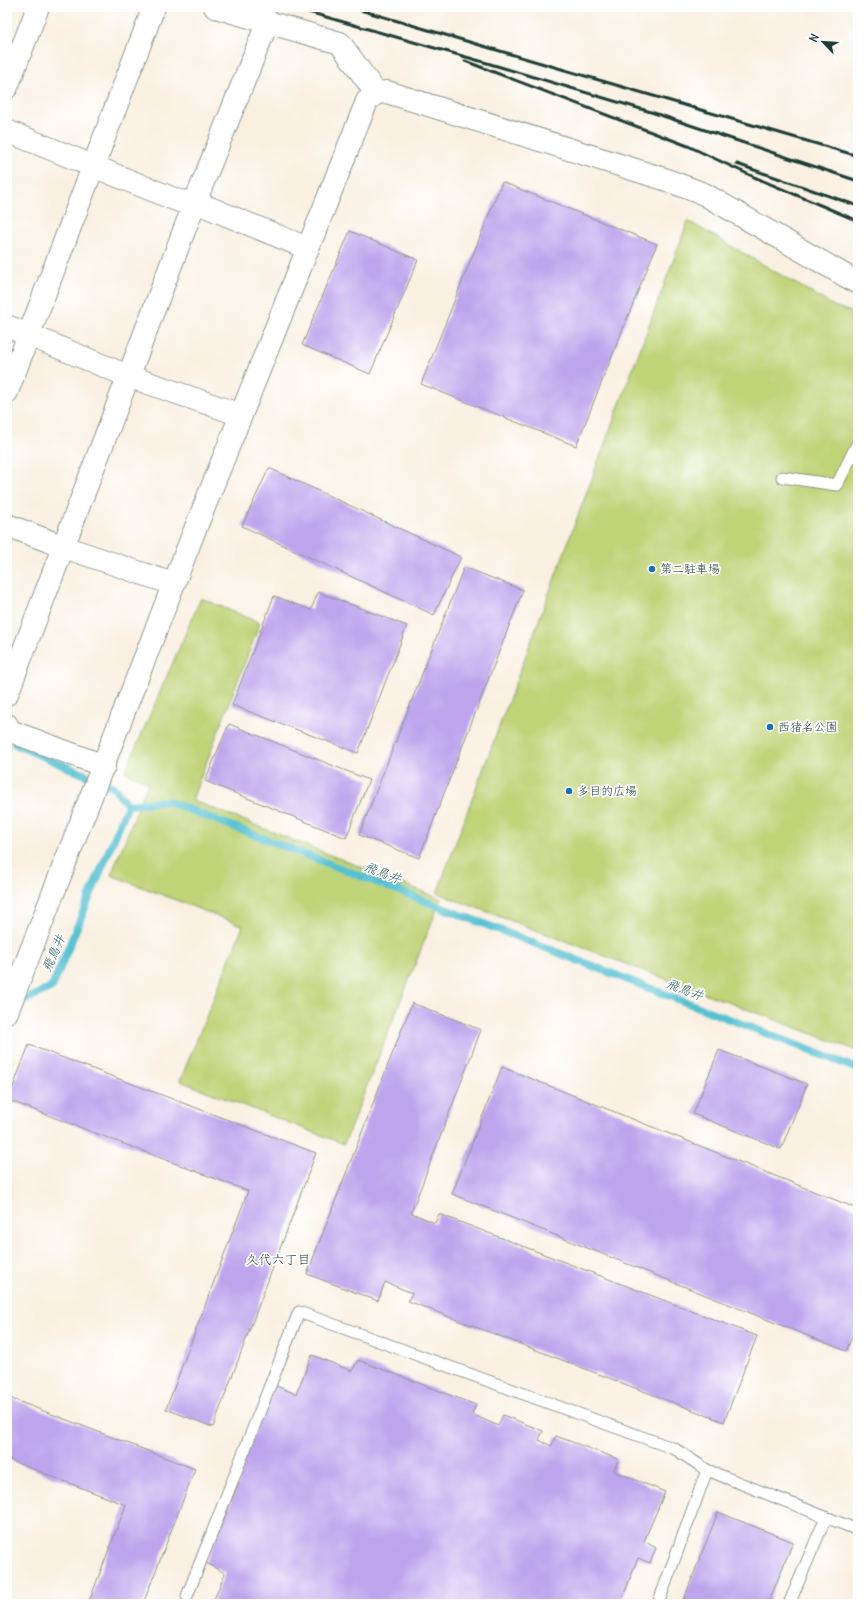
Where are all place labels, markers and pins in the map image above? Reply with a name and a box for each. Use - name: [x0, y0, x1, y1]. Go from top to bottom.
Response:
- place label: 第二駐車場: [660, 561, 720, 576]
- marker: 第二駐車場: [647, 564, 657, 574]
- place label: 西猪名公園: [778, 719, 838, 734]
- marker: 西猪名公園: [765, 722, 775, 732]
- place label: 多目的広場: [577, 783, 637, 798]
- marker: 多目的広場: [564, 786, 574, 796]

